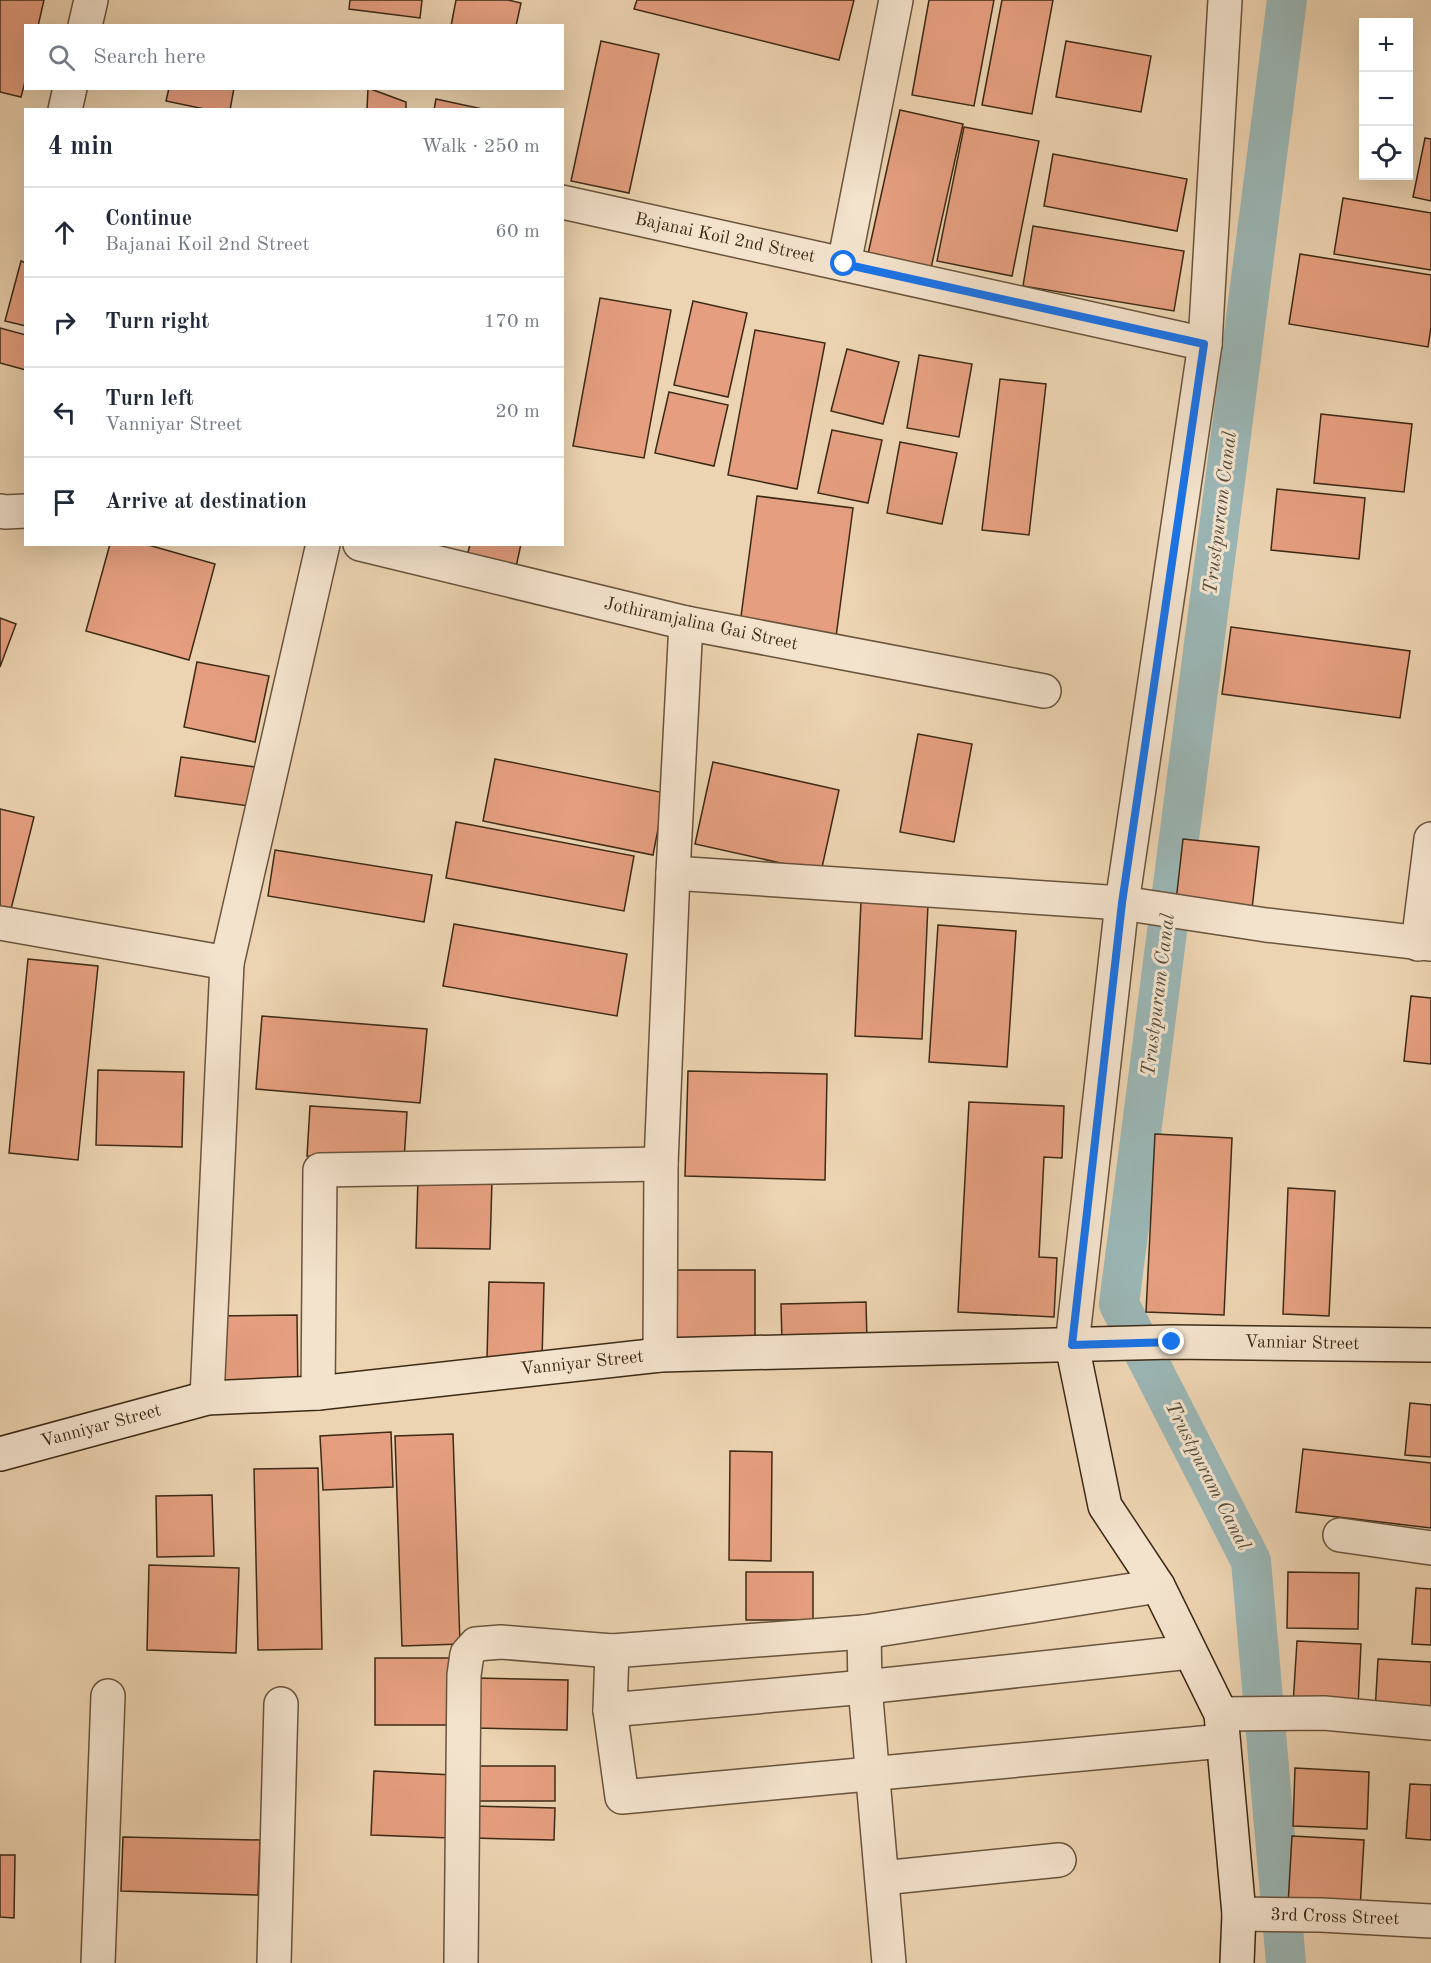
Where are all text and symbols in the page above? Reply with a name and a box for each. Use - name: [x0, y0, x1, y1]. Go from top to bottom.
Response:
- map controls: [1359, 18, 1413, 180]
- button: +: [1359, 18, 1413, 72]
- search box: [24, 24, 564, 90]
- icon: search: [45, 41, 78, 74]
- text: Search here: [93, 46, 206, 68]
- button: −: [1359, 72, 1413, 126]
- button: locate: [1359, 126, 1413, 180]
- text: 4 min: [48, 134, 113, 160]
- text: Walk · 250 m: [421, 137, 540, 157]
- text: Continue: [105, 208, 192, 230]
- street label: Bajanai Koil 2nd Street: [633, 210, 817, 266]
- icon: ahead: [48, 216, 81, 249]
- text: 60 m: [495, 222, 540, 242]
- text: Bajanai Koil 2nd Street: [105, 235, 310, 255]
- route start: [830, 250, 856, 276]
- icon: right: [48, 306, 81, 339]
- text: Turn right: [105, 311, 209, 333]
- text: 170 m: [484, 312, 540, 332]
- text: Turn left: [105, 388, 194, 410]
- icon: left: [48, 396, 81, 429]
- text: 20 m: [495, 402, 540, 422]
- text: Vanniyar Street: [105, 415, 242, 435]
- water label: Trustpuram Canal: [1201, 430, 1241, 596]
- icon: arrive: [48, 486, 81, 519]
- text: Arrive at destination: [105, 491, 307, 513]
- street label: Jothiramjalina Gai Street: [602, 595, 800, 653]
- water label: Trustpuram Canal: [1139, 912, 1179, 1078]
- route end: [1158, 1328, 1184, 1354]
- street label: Vanniar Street: [1245, 1333, 1359, 1353]
- street label: Vanniyar Street: [520, 1348, 644, 1378]
- water label: Trustpuram Canal: [1161, 1398, 1253, 1554]
- street label: Vanniyar Street: [39, 1401, 163, 1451]
- street label: 3rd Cross Street: [1270, 1906, 1400, 1928]

